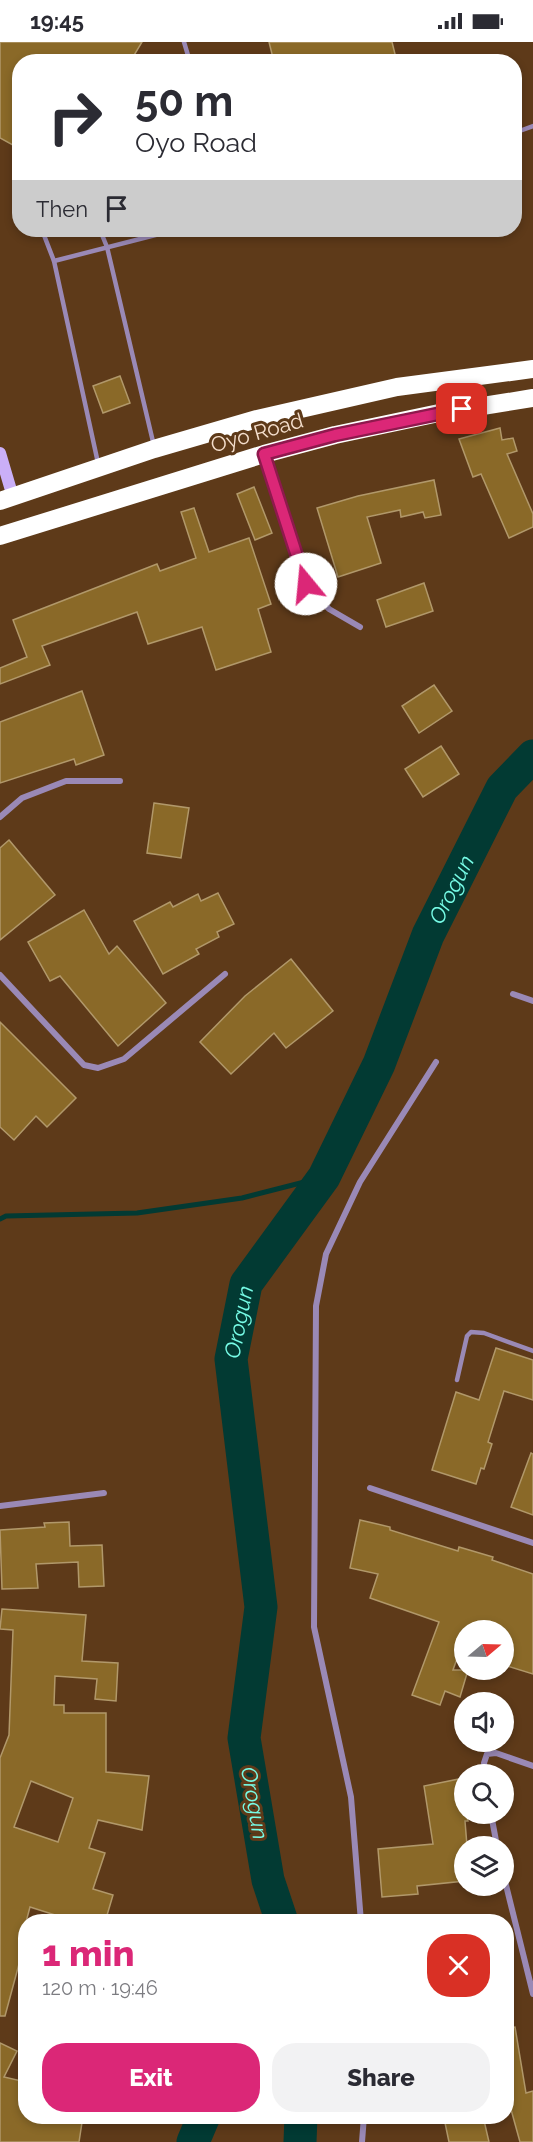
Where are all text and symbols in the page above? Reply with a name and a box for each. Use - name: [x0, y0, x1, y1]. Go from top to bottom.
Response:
- text: 19:45: [30, 8, 84, 34]
- text: 50 m: [135, 77, 233, 126]
- icon: right: [36, 78, 114, 156]
- text: Oyo Road: [135, 127, 257, 158]
- icon: arrive: [100, 192, 133, 225]
- text: Then: [36, 196, 88, 222]
- pin: [436, 383, 487, 434]
- icon: arrive: [445, 392, 478, 425]
- street label: Oyo Road: [208, 407, 306, 458]
- position arrow: [274, 552, 338, 616]
- water label: Orogun: [423, 851, 479, 928]
- water label: Orogun: [218, 1283, 258, 1361]
- north arrow: [454, 1620, 514, 1680]
- map controls: [454, 1620, 514, 1896]
- button: sound: [454, 1692, 514, 1752]
- button: search: [454, 1764, 514, 1824]
- water label: Orogun: [236, 1765, 274, 1841]
- button: layers: [454, 1836, 514, 1896]
- text: 1 min: [42, 1932, 134, 1974]
- button: close: [427, 1934, 490, 1997]
- text: 120 m · 19:46: [42, 1976, 158, 2000]
- button: Exit: [42, 2043, 260, 2112]
- button: Share: [272, 2043, 490, 2112]

